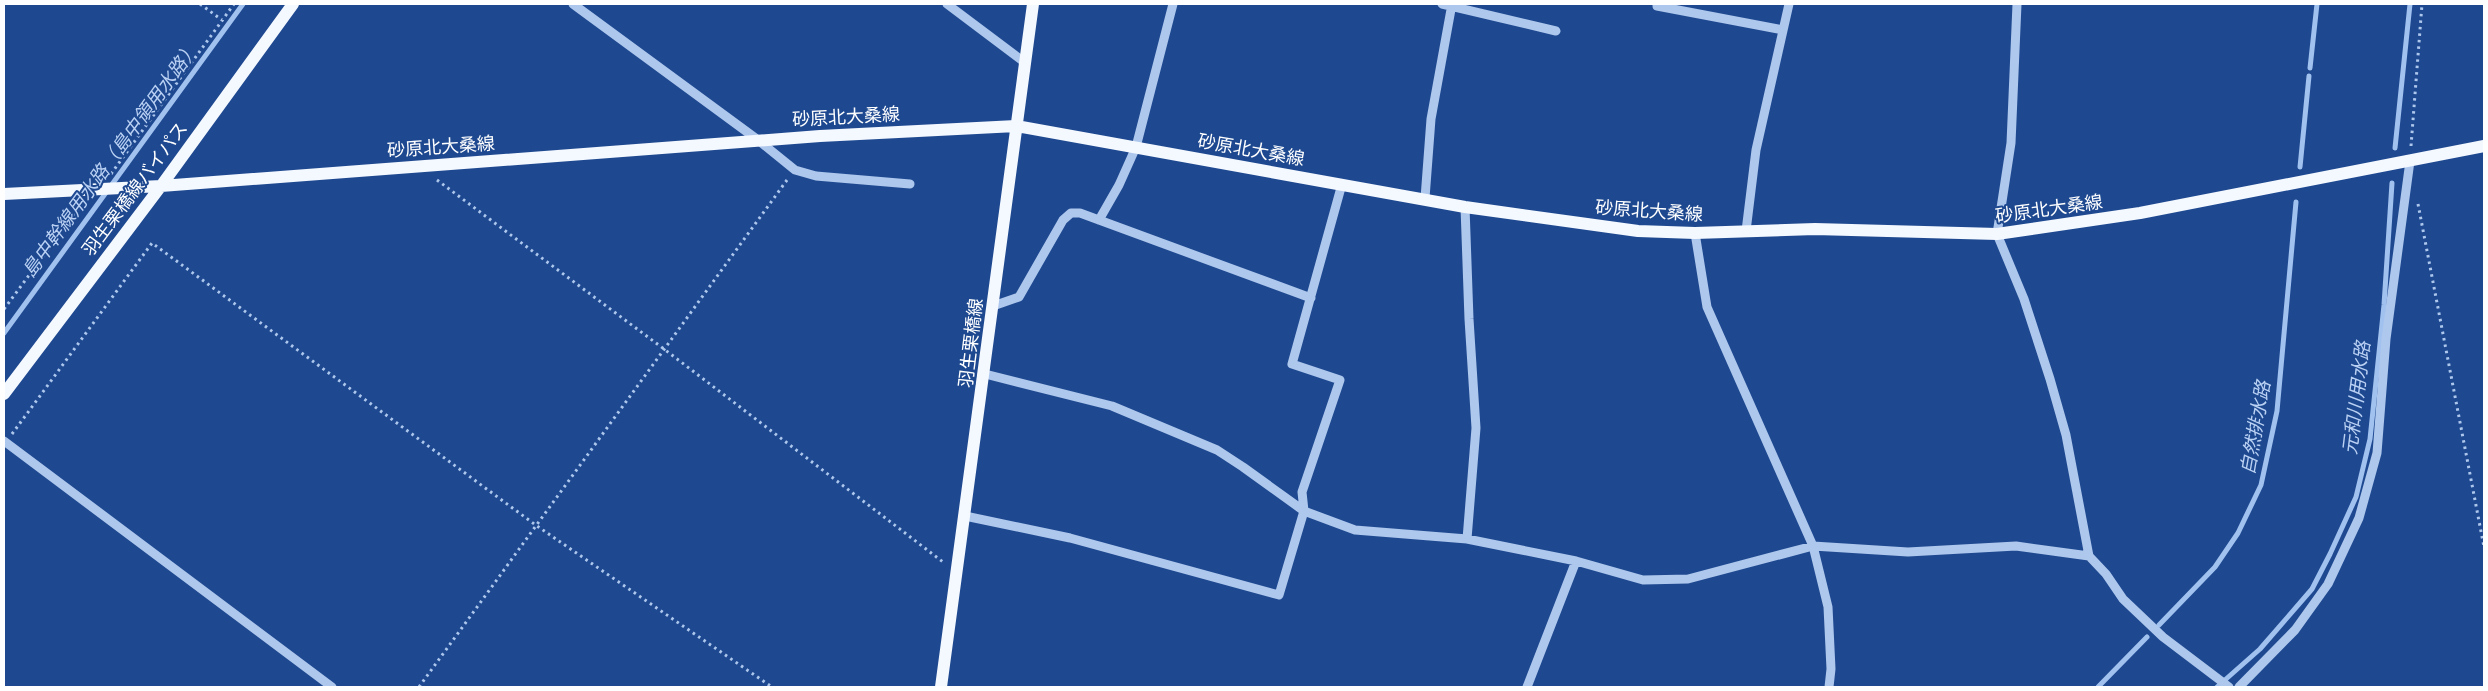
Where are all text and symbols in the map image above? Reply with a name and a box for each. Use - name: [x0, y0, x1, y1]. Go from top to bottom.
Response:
- water label: 島中幹線用水路（島中領用水路）: [18, 38, 204, 282]
- street label: 砂原北大桑線: [791, 103, 901, 131]
- street label: 羽生栗橋線バイパス: [78, 118, 192, 260]
- street label: 砂原北大桑線: [1196, 130, 1306, 170]
- street label: 砂原北大桑線: [386, 132, 496, 162]
- street label: 砂原北大桑線: [1994, 191, 2104, 227]
- street label: 砂原北大桑線: [1594, 196, 1704, 226]
- street label: 羽生栗橋線: [955, 297, 987, 389]
- water label: 元和川用水路: [2339, 338, 2375, 456]
- water label: 自然排水路: [2237, 377, 2275, 477]

